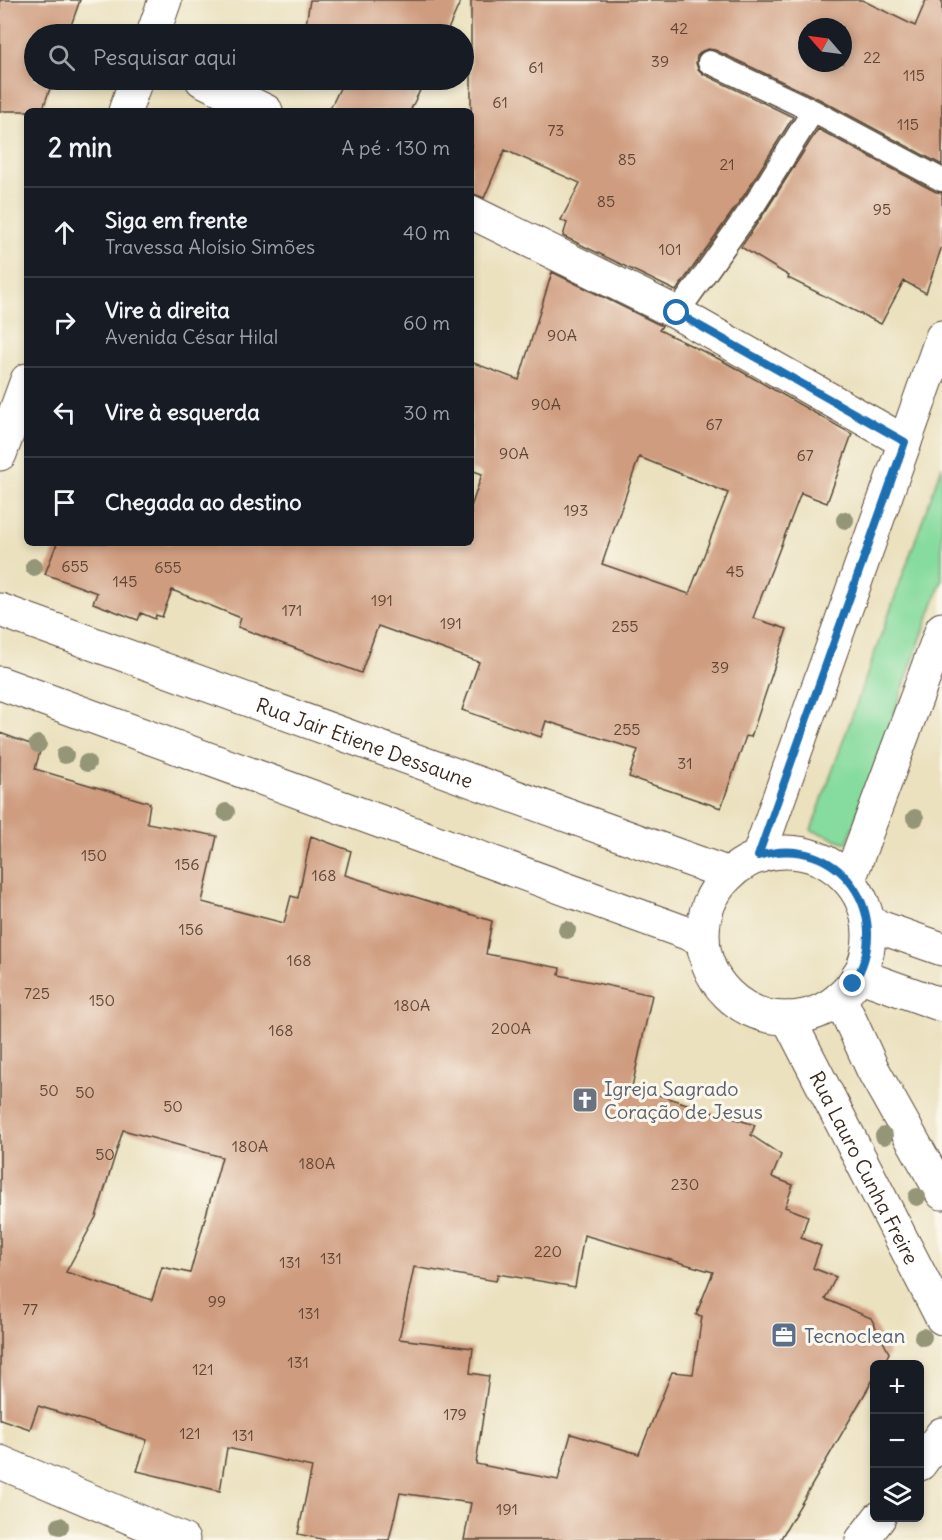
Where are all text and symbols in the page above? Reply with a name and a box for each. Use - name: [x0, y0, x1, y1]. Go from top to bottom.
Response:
- house number: 42: [670, 18, 688, 38]
- north arrow: [798, 18, 852, 72]
- search box: [24, 24, 474, 90]
- icon: search: [45, 41, 78, 74]
- text: Pesquisar aqui: [93, 43, 236, 71]
- house number: 22: [863, 47, 881, 67]
- house number: 39: [651, 51, 669, 71]
- house number: 61: [528, 57, 544, 77]
- house number: 115: [903, 65, 925, 85]
- house number: 61: [492, 92, 508, 112]
- house number: 115: [897, 114, 919, 134]
- house number: 73: [548, 120, 564, 140]
- text: 2 min: [48, 131, 112, 164]
- text: A pé · 130 m: [342, 135, 450, 160]
- house number: 85: [618, 149, 636, 169]
- house number: 21: [719, 154, 735, 174]
- house number: 85: [597, 191, 615, 211]
- house number: 95: [873, 199, 891, 219]
- text: Siga em frente: [105, 206, 248, 234]
- icon: ahead: [48, 216, 81, 249]
- text: 40 m: [403, 220, 450, 245]
- text: Travessa Aloísio Simões: [105, 234, 315, 259]
- house number: 101: [658, 239, 682, 259]
- text: Vire à direita: [105, 296, 230, 324]
- route start: [663, 299, 689, 325]
- icon: right: [48, 306, 81, 339]
- text: 60 m: [403, 310, 450, 335]
- text: Avenida César Hilal: [105, 324, 278, 349]
- house number: 90A: [547, 325, 577, 345]
- house number: 90A: [531, 394, 561, 414]
- icon: left: [48, 396, 81, 429]
- text: Vire à esquerda: [105, 398, 260, 426]
- text: 30 m: [403, 400, 450, 425]
- house number: 67: [705, 414, 723, 434]
- house number: 90A: [499, 443, 529, 463]
- house number: 67: [796, 445, 814, 465]
- icon: arrive: [48, 486, 81, 519]
- text: Chegada ao destino: [105, 488, 302, 516]
- house number: 193: [564, 500, 588, 520]
- house number: 655: [61, 556, 89, 576]
- house number: 655: [154, 557, 182, 577]
- house number: 45: [726, 561, 744, 581]
- house number: 145: [113, 571, 137, 591]
- house number: 191: [371, 590, 393, 610]
- house number: 171: [282, 600, 302, 620]
- house number: 191: [440, 613, 462, 633]
- house number: 255: [611, 616, 639, 636]
- house number: 39: [711, 657, 729, 677]
- street label: Rua Jair Etiene Dessaune: [253, 691, 477, 793]
- house number: 255: [613, 719, 641, 739]
- house number: 31: [677, 753, 693, 773]
- house number: 150: [81, 845, 107, 865]
- house number: 156: [175, 854, 199, 874]
- house number: 168: [312, 865, 336, 885]
- house number: 156: [179, 919, 203, 939]
- house number: 168: [287, 950, 311, 970]
- route end: [839, 970, 865, 996]
- house number: 725: [24, 983, 50, 1003]
- house number: 150: [89, 990, 115, 1010]
- house number: 180A: [394, 995, 430, 1015]
- house number: 200A: [491, 1018, 531, 1038]
- house number: 168: [269, 1020, 293, 1040]
- street label: Rua Lauro Cunha Freire: [805, 1067, 925, 1268]
- place label: Igreja Sagrado Coração de Jesus: [604, 1076, 763, 1124]
- house number: 50: [39, 1080, 59, 1100]
- house number: 50: [75, 1082, 95, 1102]
- church icon: Igreja Sagrado Coração de Jesus: [570, 1085, 600, 1115]
- house number: 50: [163, 1096, 183, 1116]
- house number: 180A: [232, 1136, 268, 1156]
- house number: 50: [95, 1144, 115, 1164]
- house number: 180A: [299, 1153, 335, 1173]
- house number: 230: [671, 1174, 699, 1194]
- house number: 220: [534, 1241, 562, 1261]
- house number: 131: [320, 1248, 342, 1268]
- house number: 131: [279, 1252, 301, 1272]
- house number: 99: [208, 1291, 226, 1311]
- house number: 77: [22, 1299, 38, 1319]
- house number: 131: [298, 1303, 320, 1323]
- office icon: Tecnoclean: [769, 1320, 799, 1350]
- place label: Tecnoclean: [804, 1323, 905, 1348]
- house number: 131: [287, 1352, 309, 1372]
- house number: 121: [192, 1359, 214, 1379]
- map controls: [870, 1360, 924, 1522]
- button: +: [870, 1360, 924, 1414]
- house number: 179: [443, 1404, 467, 1424]
- button: −: [870, 1414, 924, 1468]
- house number: 121: [179, 1423, 201, 1443]
- house number: 131: [232, 1425, 254, 1445]
- button: layers: [870, 1468, 924, 1522]
- house number: 191: [496, 1499, 518, 1519]

